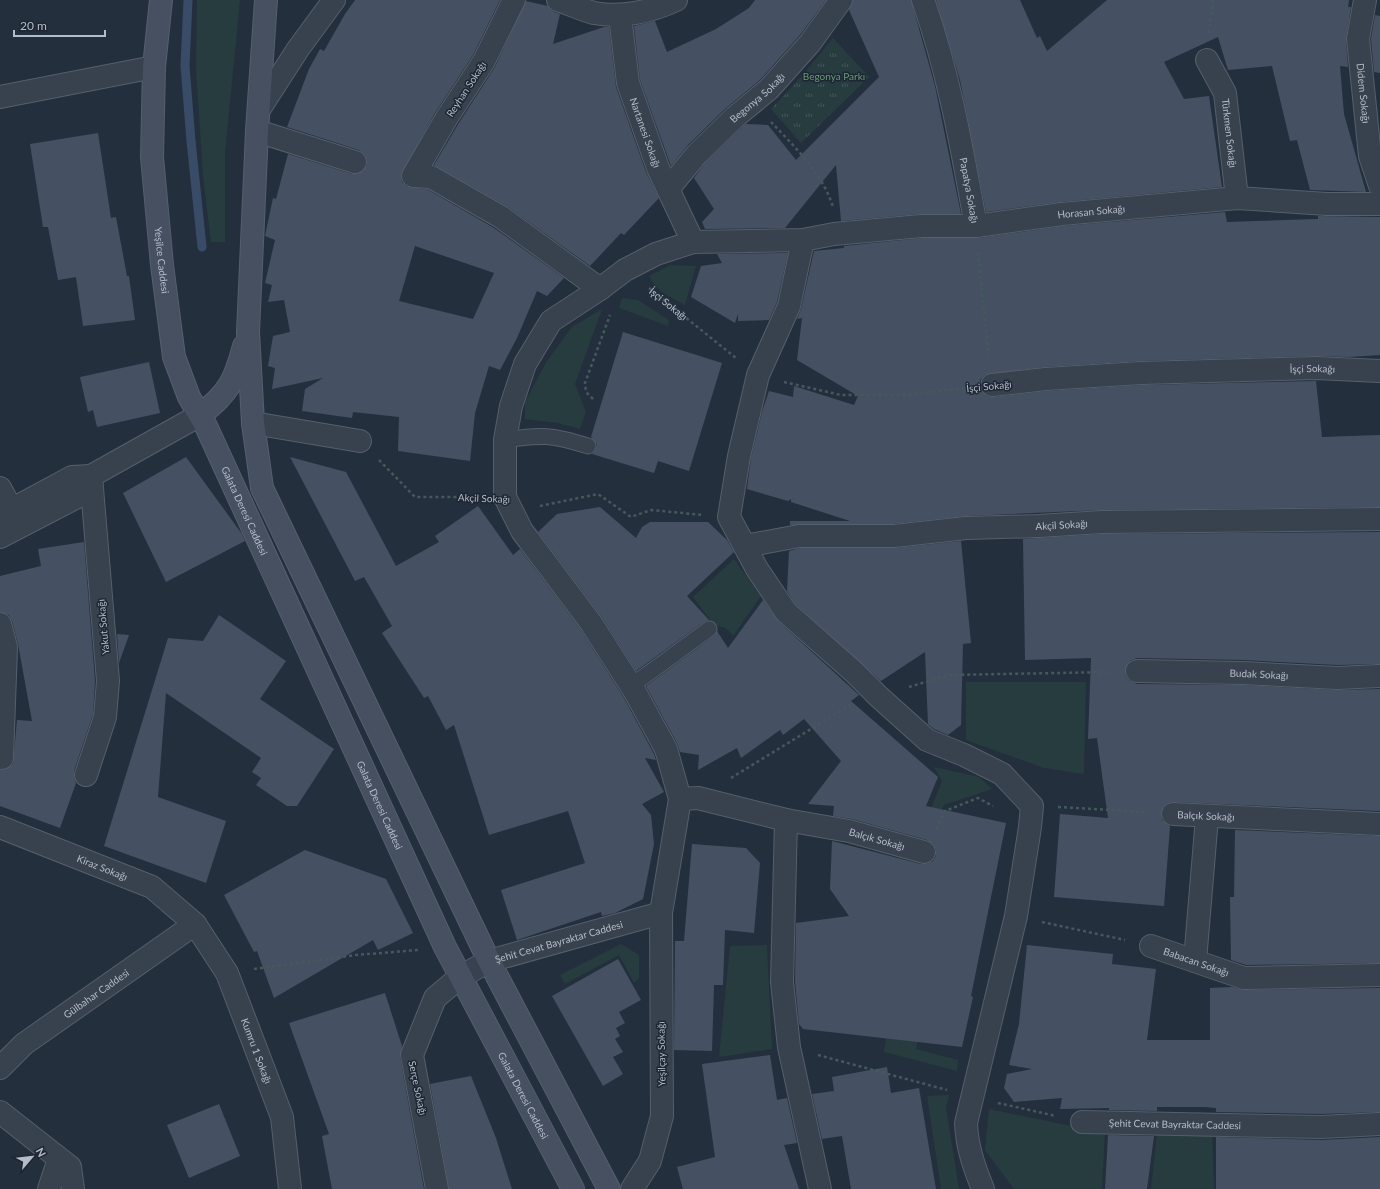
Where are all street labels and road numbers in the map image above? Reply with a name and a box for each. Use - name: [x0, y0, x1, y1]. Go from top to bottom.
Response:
- street label: Reyhan Sokağı: [444, 59, 488, 119]
- street label: Didem Sokağı: [1354, 62, 1373, 124]
- street label: Begonya Sokağı: [727, 70, 787, 125]
- street label: Nartanesi Sokağı: [628, 96, 663, 169]
- street label: Türkmen Sokağı: [1220, 98, 1240, 168]
- street label: Papatya Sokağı: [958, 156, 981, 224]
- street label: Horasan Sokağı: [1057, 202, 1126, 221]
- street label: Yeşilce Caddesi: [152, 226, 172, 294]
- street label: İşçi Sokağı: [647, 285, 690, 323]
- street label: İşçi Sokağı: [1289, 362, 1335, 375]
- street label: İşçi Sokağı: [966, 378, 1012, 394]
- street label: Galata Deresi Caddesi: [219, 464, 270, 557]
- street label: Akçil Sokağı: [458, 491, 510, 505]
- street label: Akçil Sokağı: [1035, 517, 1088, 532]
- street label: Yakut Sokağı: [95, 599, 111, 655]
- street label: Budak Sokağı: [1229, 667, 1289, 681]
- street label: Galata Deresi Caddesi: [354, 759, 405, 851]
- street label: Balçık Sokağı: [1177, 808, 1235, 823]
- street label: Balçık Sokağı: [848, 825, 906, 852]
- street label: Kiraz Sokağı: [75, 852, 129, 883]
- street label: Şehit Cevat Bayraktar Caddesi: [493, 918, 624, 965]
- street label: Babacan Sokağı: [1162, 945, 1231, 978]
- street label: Gülbahar Caddesi: [61, 966, 131, 1021]
- street label: Kumru 1 Sokağı: [239, 1016, 275, 1085]
- street label: Yeşilçay Sokağı: [654, 1021, 668, 1087]
- street label: Galata Deresi Caddesi: [496, 1050, 551, 1141]
- street label: Serçe Sokağı: [406, 1060, 430, 1116]
- street label: Şehit Cevat Bayraktar Caddesi: [1109, 1117, 1241, 1131]

